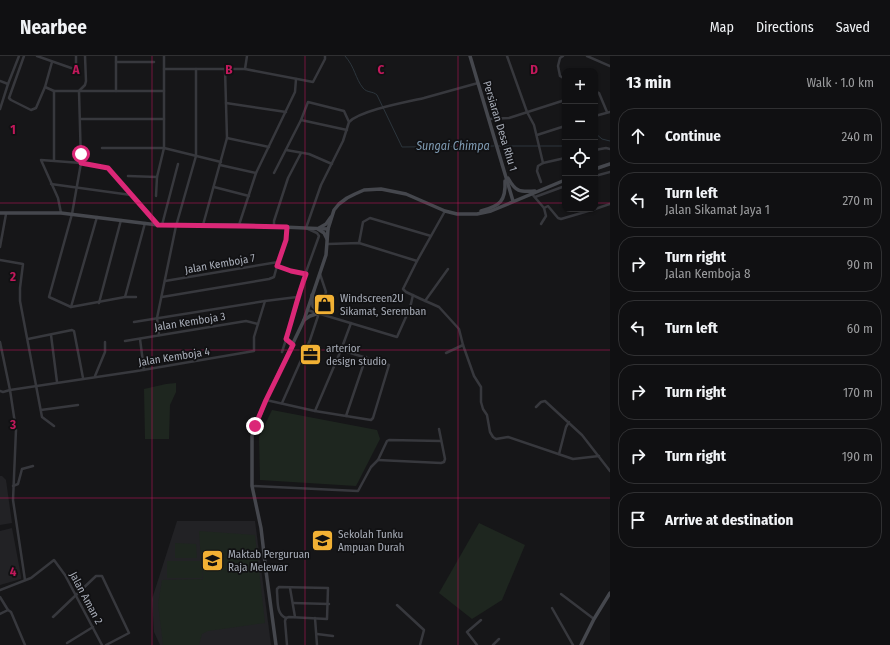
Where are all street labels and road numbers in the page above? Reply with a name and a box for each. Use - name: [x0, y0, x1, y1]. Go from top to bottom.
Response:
- street label: Persiaran Desa Rhu 1: [480, 79, 520, 173]
- street label: Jalan Kemboja 7: [184, 251, 257, 277]
- street label: Jalan Kemboja 3: [154, 310, 227, 334]
- street label: Jalan Kemboja 4: [137, 345, 211, 369]
- street label: Jalan Aman 2: [67, 569, 105, 627]

